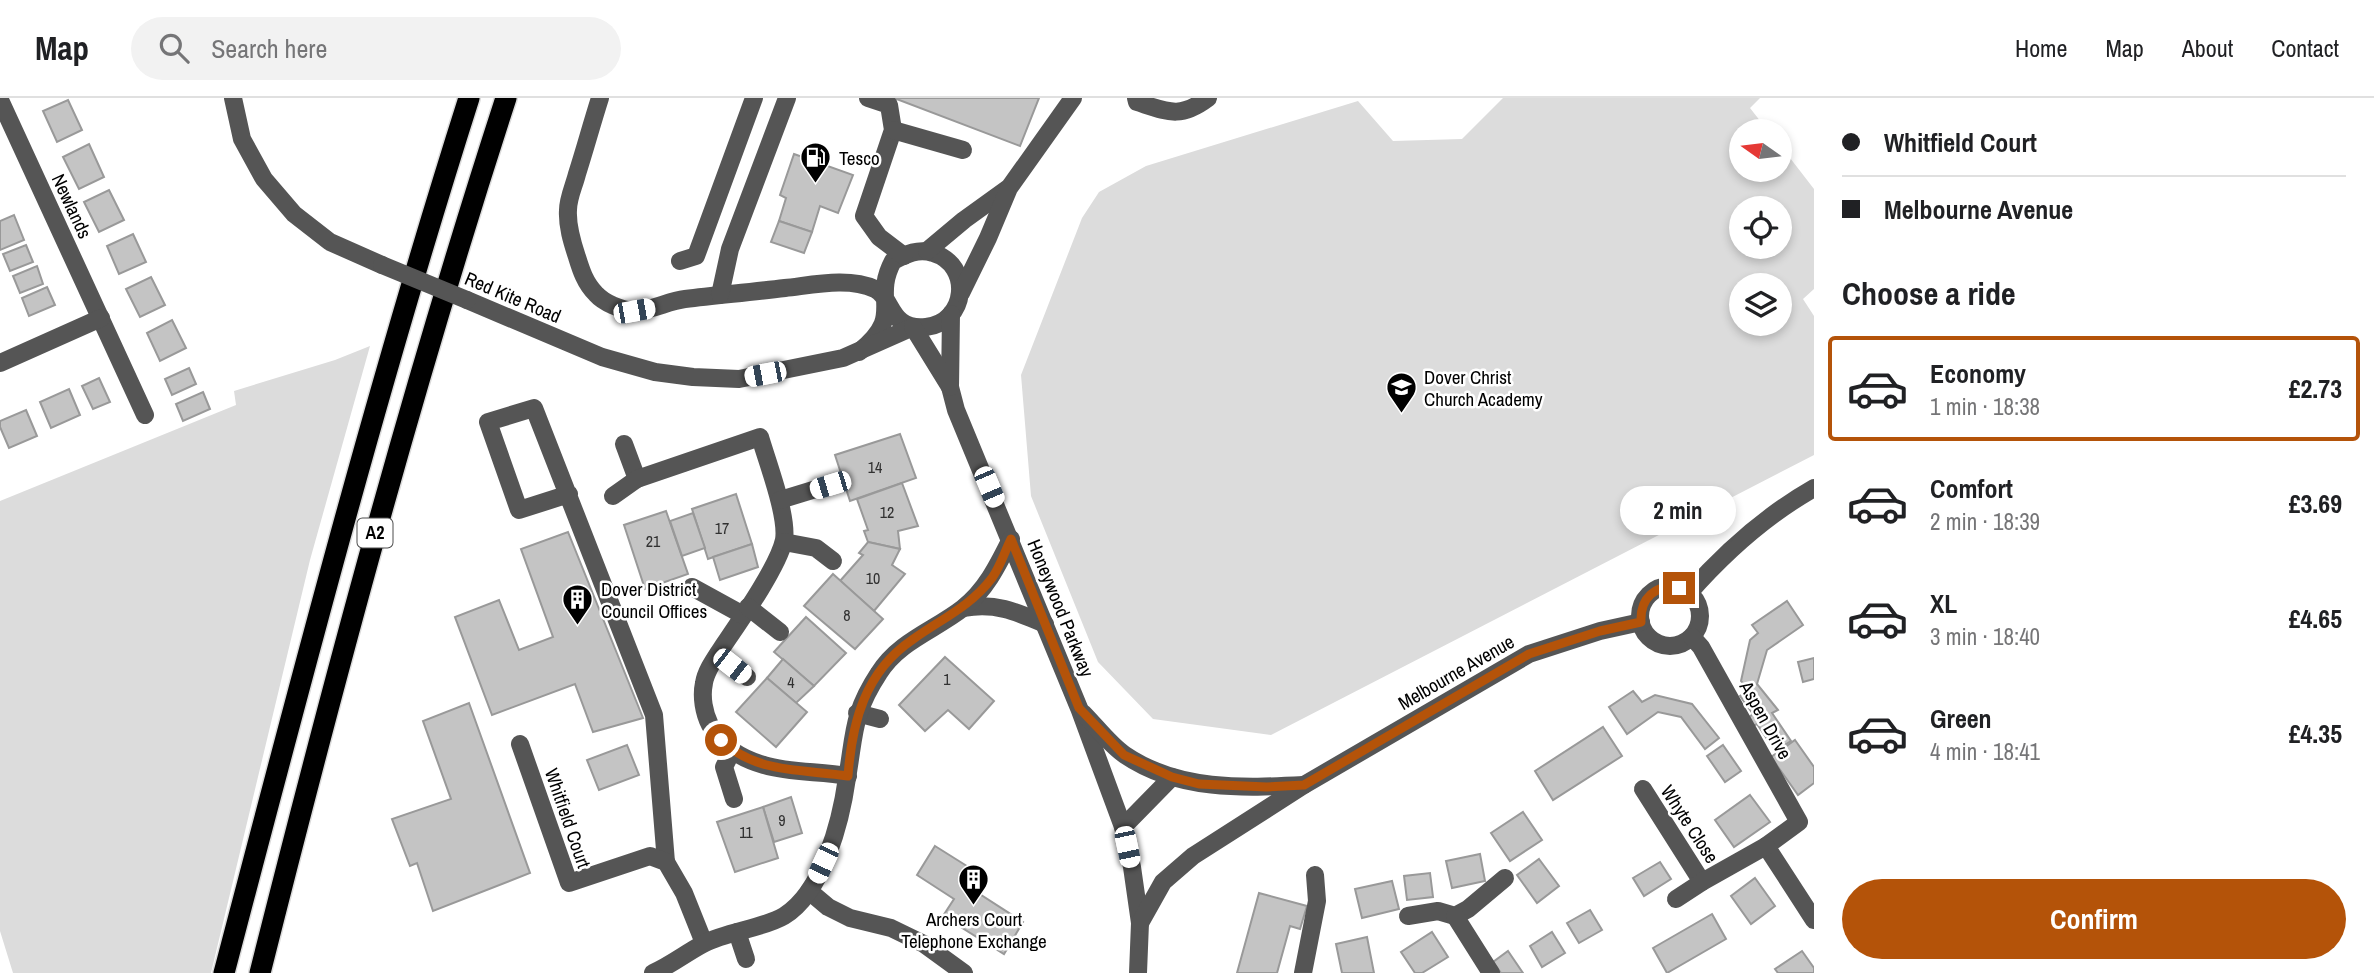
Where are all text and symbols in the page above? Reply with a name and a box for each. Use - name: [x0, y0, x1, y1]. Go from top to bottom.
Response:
- search box: [131, 17, 621, 80]
- text: Map: [35, 26, 89, 70]
- icon: search: [155, 29, 193, 67]
- text: Search here: [211, 31, 327, 66]
- text: Home: [2015, 32, 2067, 64]
- text: Map: [2105, 32, 2144, 64]
- text: About: [2182, 32, 2233, 64]
- text: Contact: [2271, 32, 2339, 64]
- north arrow: [1729, 119, 1792, 182]
- map controls: [1729, 119, 1792, 336]
- text: Whitfield Court: [1884, 125, 2037, 160]
- fuel station icon: Tesco: [799, 141, 833, 185]
- place label: Tesco: [839, 145, 880, 171]
- street label: Newlands: [46, 170, 98, 243]
- text: Melbourne Avenue: [1884, 192, 2073, 227]
- button: locate: [1729, 196, 1792, 259]
- street label: Red Kite Road: [461, 265, 565, 329]
- text: Choose a ride: [1842, 272, 2016, 315]
- button: layers: [1729, 273, 1792, 336]
- car: [612, 297, 657, 325]
- text: Economy: [1930, 356, 2026, 391]
- icon: car: [1846, 357, 1909, 420]
- car: [743, 360, 788, 388]
- place label: Dover Christ Church Academy: [1424, 364, 1543, 412]
- school or university icon: Dover Christ Church Academy: [1384, 371, 1418, 415]
- text: £2.73: [2289, 371, 2342, 406]
- text: 1 min · 18:38: [1930, 391, 2040, 422]
- house number: 14: [868, 456, 882, 478]
- car: [972, 464, 1007, 510]
- car: [807, 469, 854, 501]
- text: Comfort: [1930, 471, 2013, 506]
- icon: car: [1846, 472, 1909, 535]
- callout: 2 min: [1621, 486, 1737, 536]
- text: £3.69: [2289, 486, 2342, 521]
- text: 2 min: [1653, 495, 1703, 526]
- house number: 12: [880, 501, 894, 523]
- text: 2 min · 18:39: [1930, 506, 2040, 537]
- house number: 17: [715, 517, 729, 539]
- road number: A2: [358, 519, 392, 548]
- house number: 21: [646, 530, 661, 552]
- street label: Honeywood Parkway: [1022, 535, 1101, 681]
- house number: 10: [866, 567, 880, 589]
- route end: [1663, 572, 1695, 604]
- place label: Dover District Council Offices: [601, 576, 707, 624]
- building icon: Dover District Council Offices: [561, 583, 595, 627]
- text: XL: [1930, 586, 1957, 621]
- icon: car: [1846, 587, 1909, 650]
- text: £4.65: [2289, 601, 2342, 636]
- house number: 8: [843, 604, 851, 626]
- text: 3 min · 18:40: [1930, 621, 2040, 652]
- street label: Melbourne Avenue: [1393, 628, 1519, 716]
- car: [709, 645, 756, 687]
- house number: 1: [943, 668, 951, 690]
- house number: 4: [787, 671, 795, 693]
- street label: Aspen Drive: [1733, 675, 1798, 764]
- text: Green: [1930, 701, 1992, 736]
- icon: car: [1846, 702, 1909, 765]
- text: £4.35: [2289, 716, 2342, 751]
- route start: [705, 724, 737, 756]
- text: 4 min · 18:41: [1930, 736, 2040, 767]
- street label: Whitfield Court: [539, 765, 597, 872]
- street label: Whyte Close: [1655, 780, 1725, 868]
- house number: 9: [778, 809, 786, 831]
- house number: 11: [739, 821, 754, 843]
- car: [1113, 824, 1142, 870]
- car: [805, 840, 842, 886]
- building icon: Archers Court Telephone Exchange: [957, 863, 991, 907]
- button: Confirm: [1842, 879, 2346, 959]
- place label: Archers Court Telephone Exchange: [901, 906, 1047, 954]

